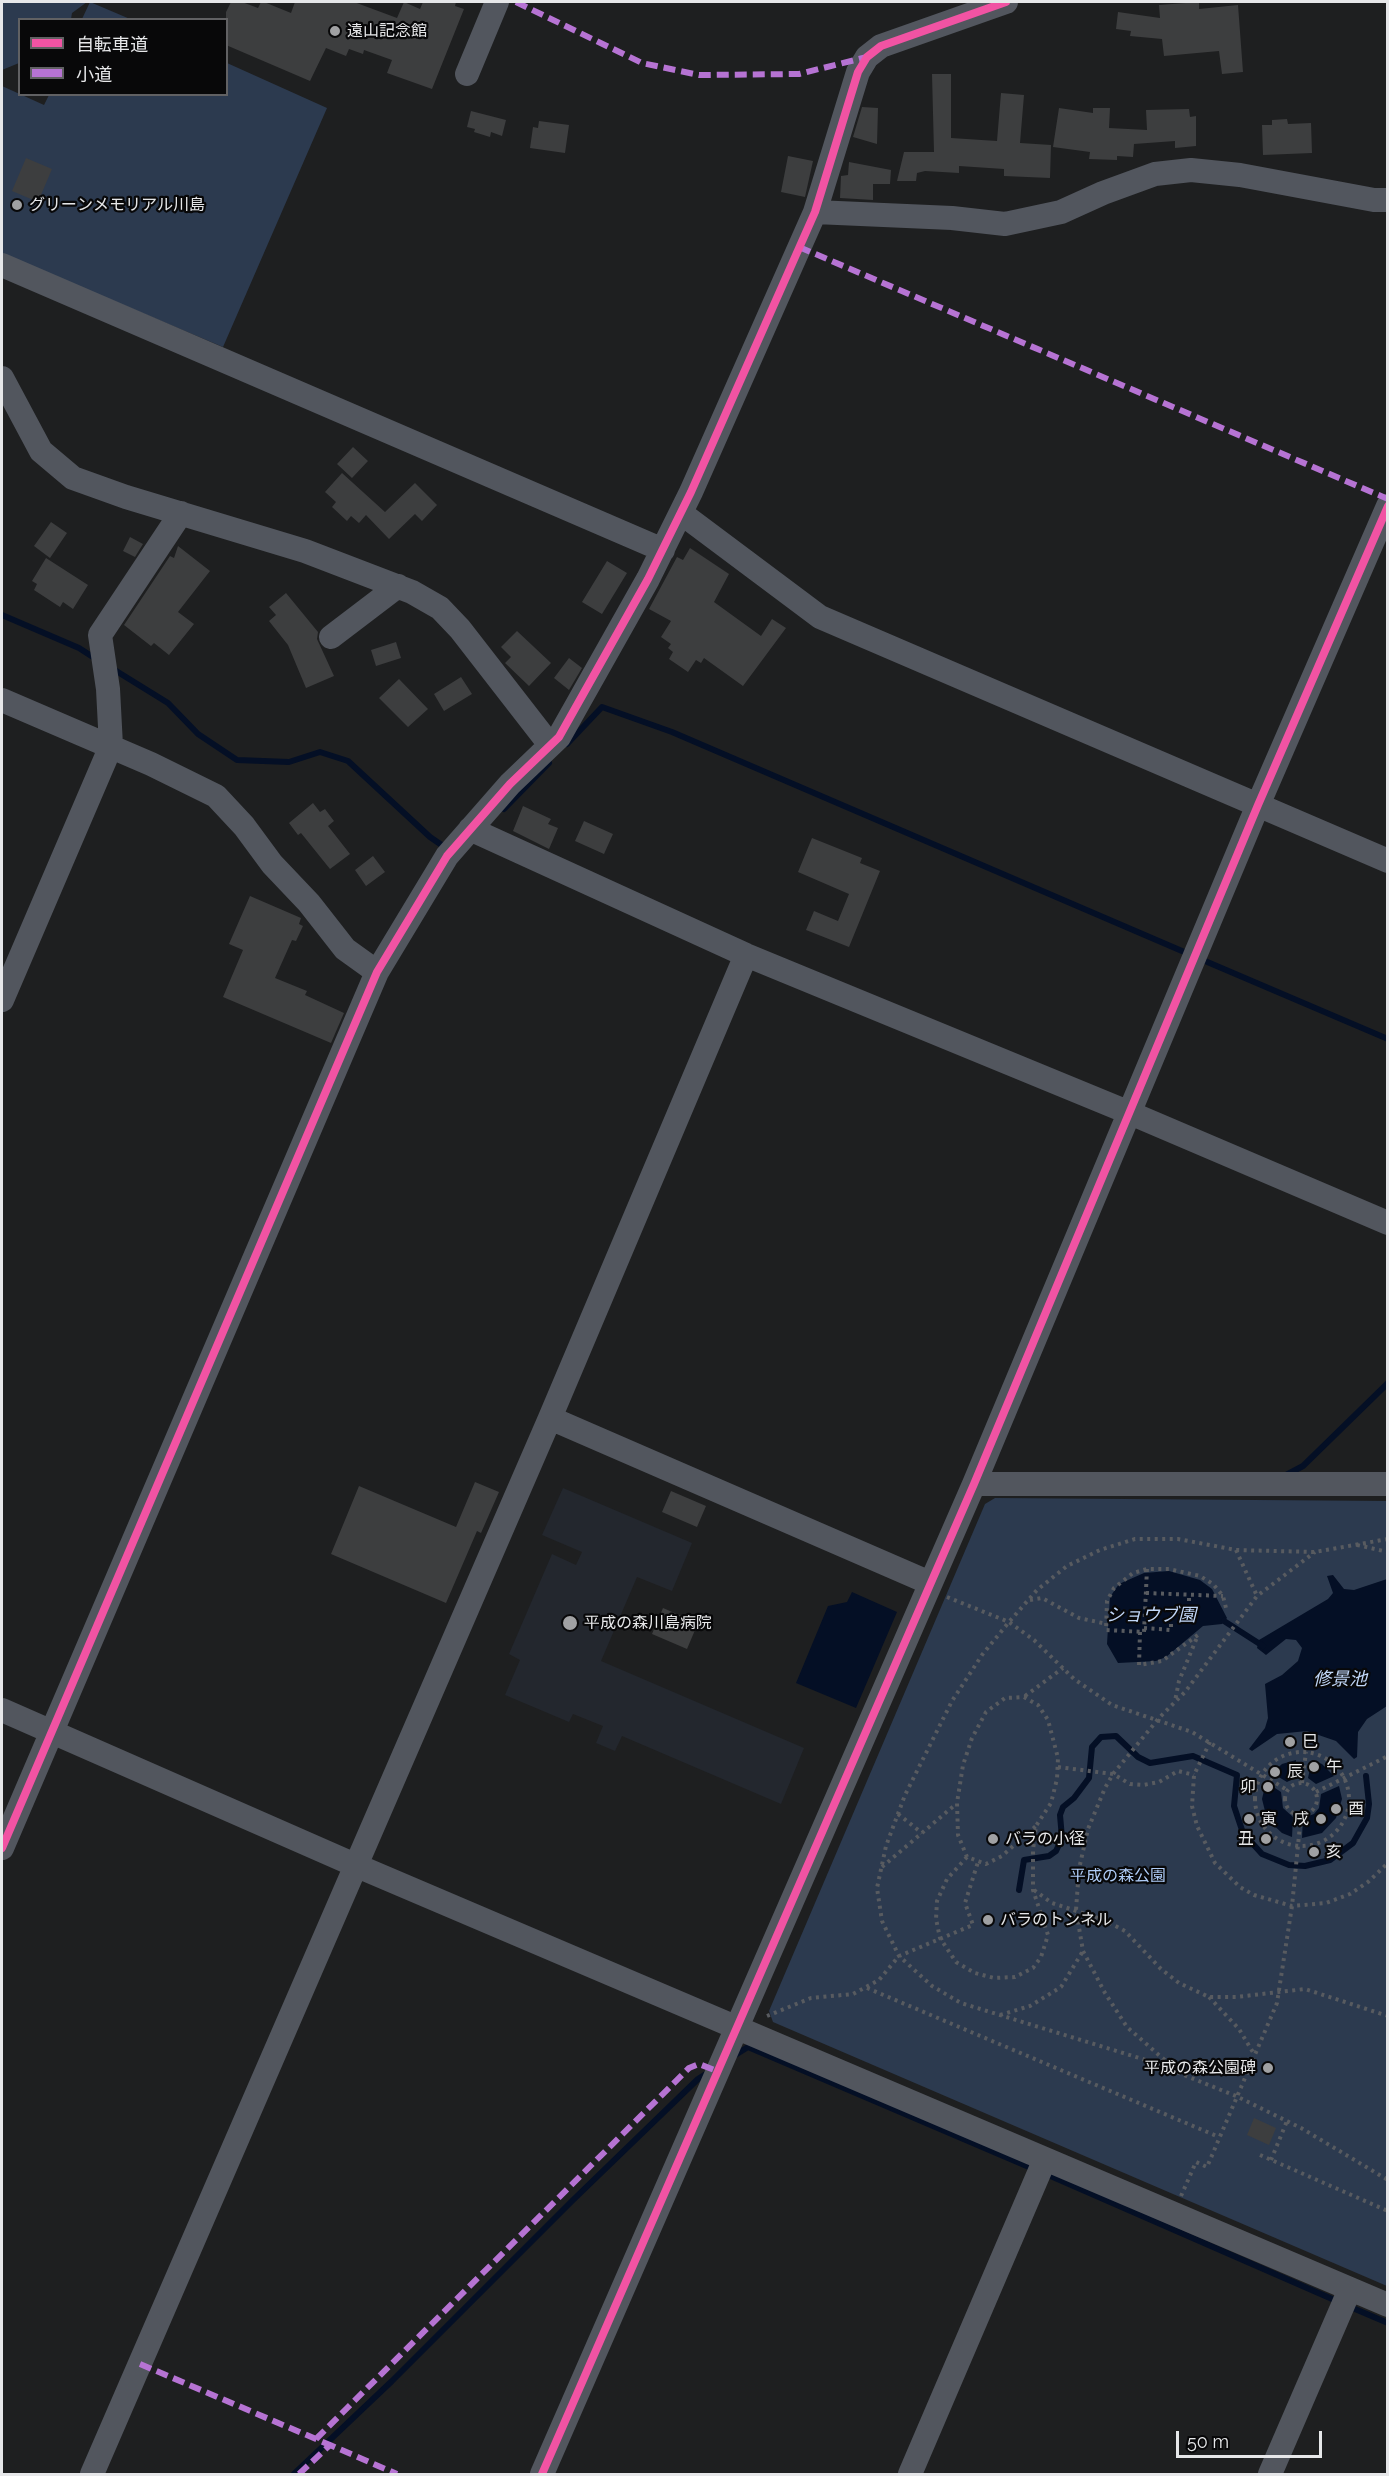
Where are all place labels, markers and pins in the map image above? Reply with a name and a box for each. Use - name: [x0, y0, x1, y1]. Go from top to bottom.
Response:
- place label: 遠山記念館: [347, 21, 427, 41]
- marker: 遠山記念館: [328, 24, 342, 38]
- place label: グリーンメモリアル川島: [29, 195, 205, 215]
- marker: グリーンメモリアル川島: [10, 198, 24, 212]
- place label: 平成の森川島病院: [584, 1613, 712, 1633]
- marker: 平成の森川島病院: [561, 1614, 579, 1632]
- place label: 巳: [1302, 1732, 1318, 1752]
- marker: 巳: [1283, 1735, 1297, 1749]
- place label: 午: [1326, 1757, 1342, 1777]
- marker: 午: [1307, 1760, 1321, 1774]
- place label: 辰: [1287, 1762, 1303, 1782]
- marker: 辰: [1268, 1765, 1282, 1779]
- place label: 卯: [1240, 1777, 1256, 1797]
- marker: 卯: [1261, 1780, 1275, 1794]
- place label: 酉: [1348, 1799, 1364, 1819]
- marker: 酉: [1329, 1802, 1343, 1816]
- place label: 寅: [1261, 1809, 1277, 1829]
- place label: 戌: [1293, 1809, 1309, 1829]
- marker: 寅: [1242, 1812, 1256, 1826]
- marker: 戌: [1314, 1812, 1328, 1826]
- place label: バラの小径: [1005, 1829, 1085, 1849]
- place label: 丑: [1238, 1829, 1254, 1849]
- marker: バラの小径: [986, 1832, 1000, 1846]
- marker: 丑: [1259, 1832, 1273, 1846]
- place label: 亥: [1326, 1842, 1342, 1862]
- marker: 亥: [1307, 1845, 1321, 1859]
- place label: バラのトンネル: [1000, 1910, 1112, 1930]
- marker: バラのトンネル: [981, 1913, 995, 1927]
- place label: 平成の森公園碑: [1144, 2058, 1256, 2078]
- marker: 平成の森公園碑: [1261, 2061, 1275, 2075]

